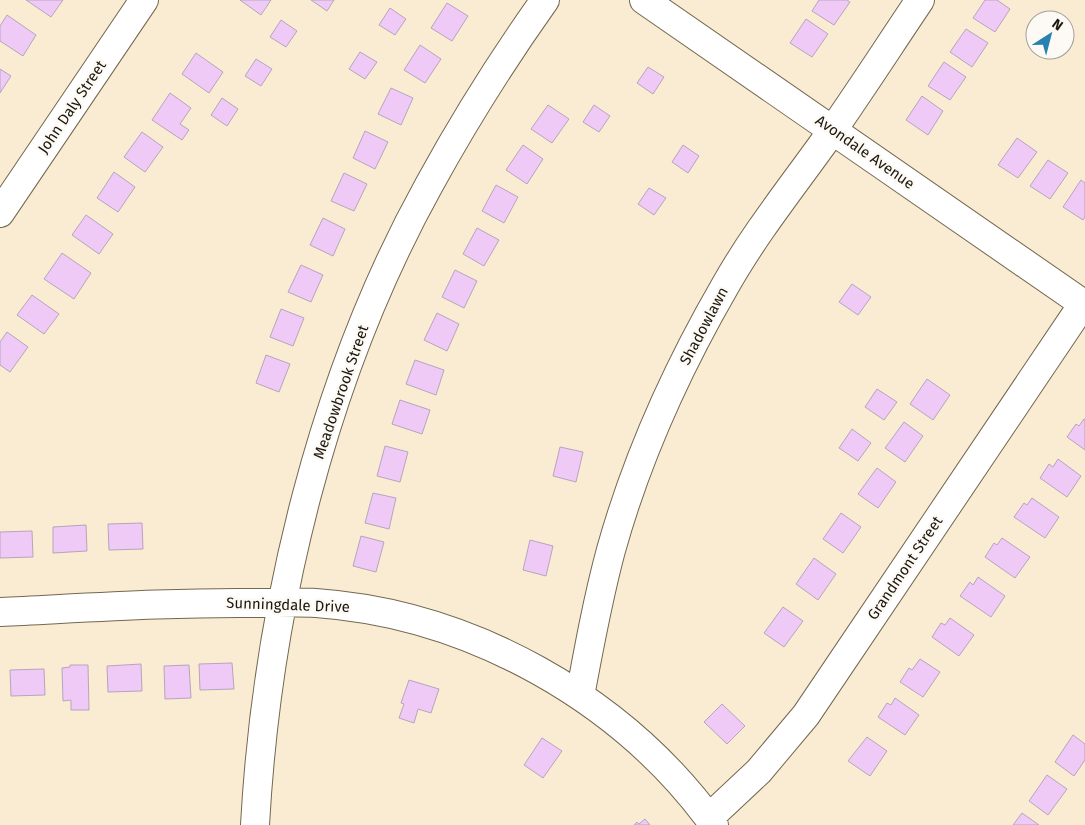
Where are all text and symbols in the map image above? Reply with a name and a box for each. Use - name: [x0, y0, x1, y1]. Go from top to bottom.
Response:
- north arrow: [1025, 10, 1075, 60]
- text: N: [1049, 15, 1066, 34]
- street label: John Daly Street: [34, 56, 110, 157]
- street label: Avondale Avenue: [812, 111, 918, 193]
- street label: Shadowlawn: [676, 284, 732, 368]
- street label: Meadowbrook Street: [310, 322, 373, 461]
- street label: Grandmont Street: [864, 512, 947, 623]
- street label: Sunningdale Drive: [226, 594, 350, 616]

